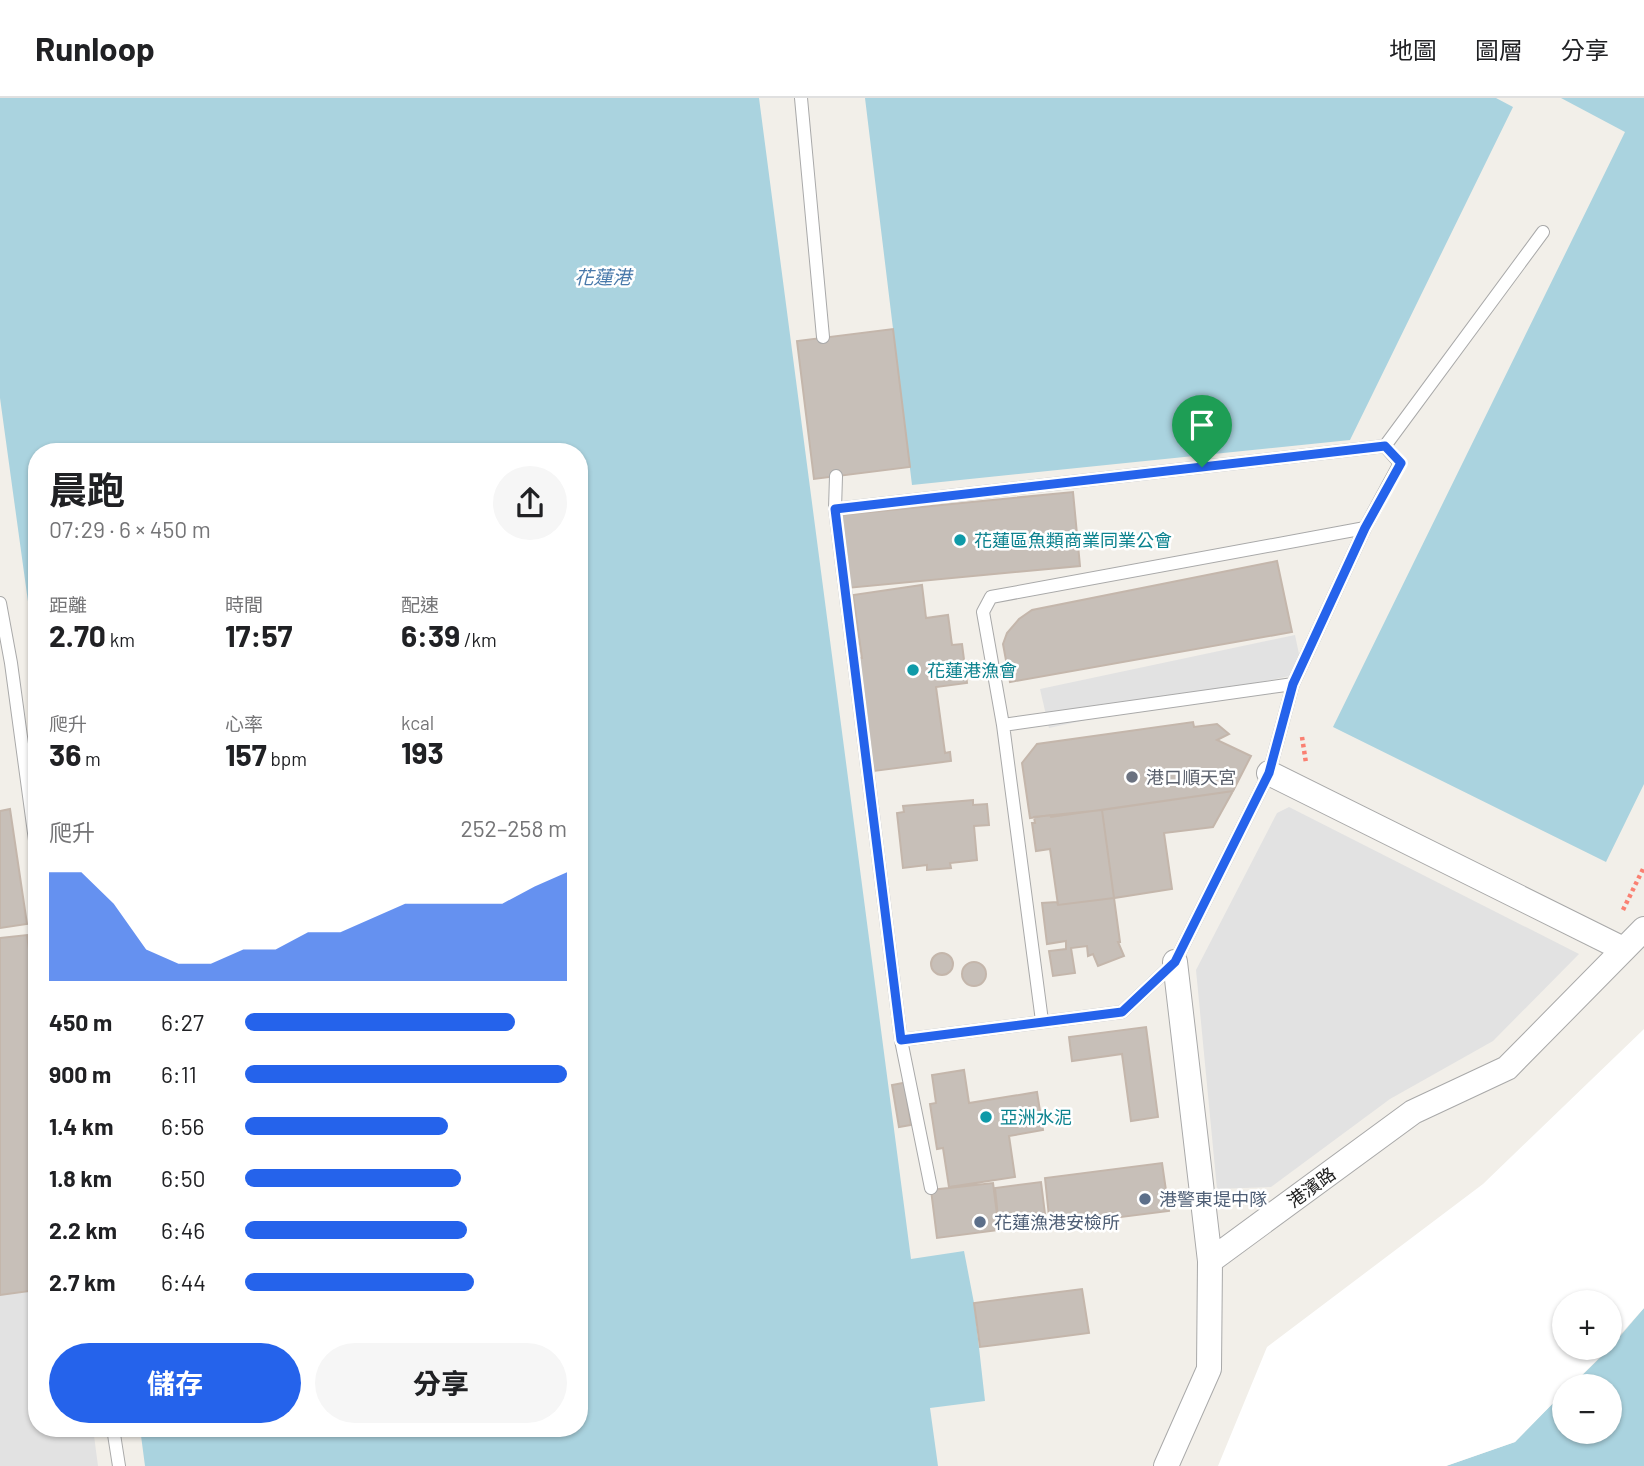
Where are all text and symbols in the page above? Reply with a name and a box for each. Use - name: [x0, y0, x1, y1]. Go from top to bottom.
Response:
- text: Runloop: [35, 28, 155, 68]
- text: 地圖: [1389, 35, 1437, 64]
- text: 圖層: [1475, 35, 1523, 64]
- text: 分享: [1561, 35, 1609, 64]
- water label: 花蓮港: [574, 265, 634, 288]
- pin: [1172, 395, 1232, 467]
- icon: arrive: [1183, 406, 1221, 444]
- text: 晨跑: [49, 466, 125, 512]
- button: share: [493, 466, 567, 540]
- text: 07:29 · 6 × 450 m: [49, 515, 211, 543]
- place label: 花蓮區魚類商業同業公會: [974, 529, 1172, 551]
- marker: 花蓮區魚類商業同業公會: [952, 532, 968, 548]
- text: 距離: [49, 593, 87, 616]
- text: 時間: [225, 593, 263, 616]
- text: 配速: [401, 593, 439, 616]
- text: 2.70: [49, 617, 106, 653]
- text: 17:57: [225, 617, 292, 653]
- text: 6:39: [401, 617, 460, 653]
- text: km: [106, 628, 135, 651]
- text: /km: [460, 628, 497, 651]
- place label: 花蓮港漁會: [927, 659, 1017, 681]
- marker: 花蓮港漁會: [905, 662, 921, 678]
- text: kcal: [401, 711, 434, 734]
- text: 爬升: [49, 712, 87, 735]
- text: 心率: [225, 712, 263, 735]
- text: 193: [401, 734, 444, 770]
- text: 36: [49, 736, 81, 772]
- text: 157: [225, 736, 267, 772]
- text: m: [81, 747, 101, 770]
- text: bpm: [267, 747, 307, 770]
- place label: 港口順天宮: [1146, 766, 1236, 788]
- marker: 港口順天宮: [1124, 769, 1140, 785]
- text: 252–258 m: [460, 814, 567, 842]
- text: 爬升: [49, 818, 95, 846]
- text: 450 m: [49, 1008, 112, 1036]
- text: 6:27: [161, 1008, 204, 1036]
- text: 900 m: [49, 1060, 111, 1088]
- text: 6:11: [161, 1060, 197, 1088]
- place label: 亞洲水泥: [1000, 1106, 1072, 1128]
- marker: 亞洲水泥: [978, 1109, 994, 1125]
- text: 1.4 km: [49, 1112, 113, 1140]
- text: 6:56: [161, 1112, 204, 1140]
- street label: 港濱路: [1283, 1162, 1339, 1212]
- text: 1.8 km: [49, 1164, 112, 1192]
- text: 6:50: [161, 1164, 205, 1192]
- place label: 港警東堤中隊: [1159, 1188, 1267, 1210]
- marker: 港警東堤中隊: [1137, 1191, 1153, 1207]
- place label: 花蓮漁港安檢所: [994, 1211, 1120, 1233]
- marker: 花蓮漁港安檢所: [972, 1214, 988, 1230]
- text: 2.2 km: [49, 1216, 117, 1244]
- text: 6:46: [161, 1216, 205, 1244]
- text: 2.7 km: [49, 1268, 116, 1296]
- text: 6:44: [161, 1268, 206, 1296]
- map controls: [1552, 1290, 1622, 1444]
- button: +: [1552, 1290, 1622, 1360]
- button: 儲存: [49, 1343, 301, 1423]
- button: 分享: [315, 1343, 567, 1423]
- button: −: [1552, 1374, 1622, 1444]

